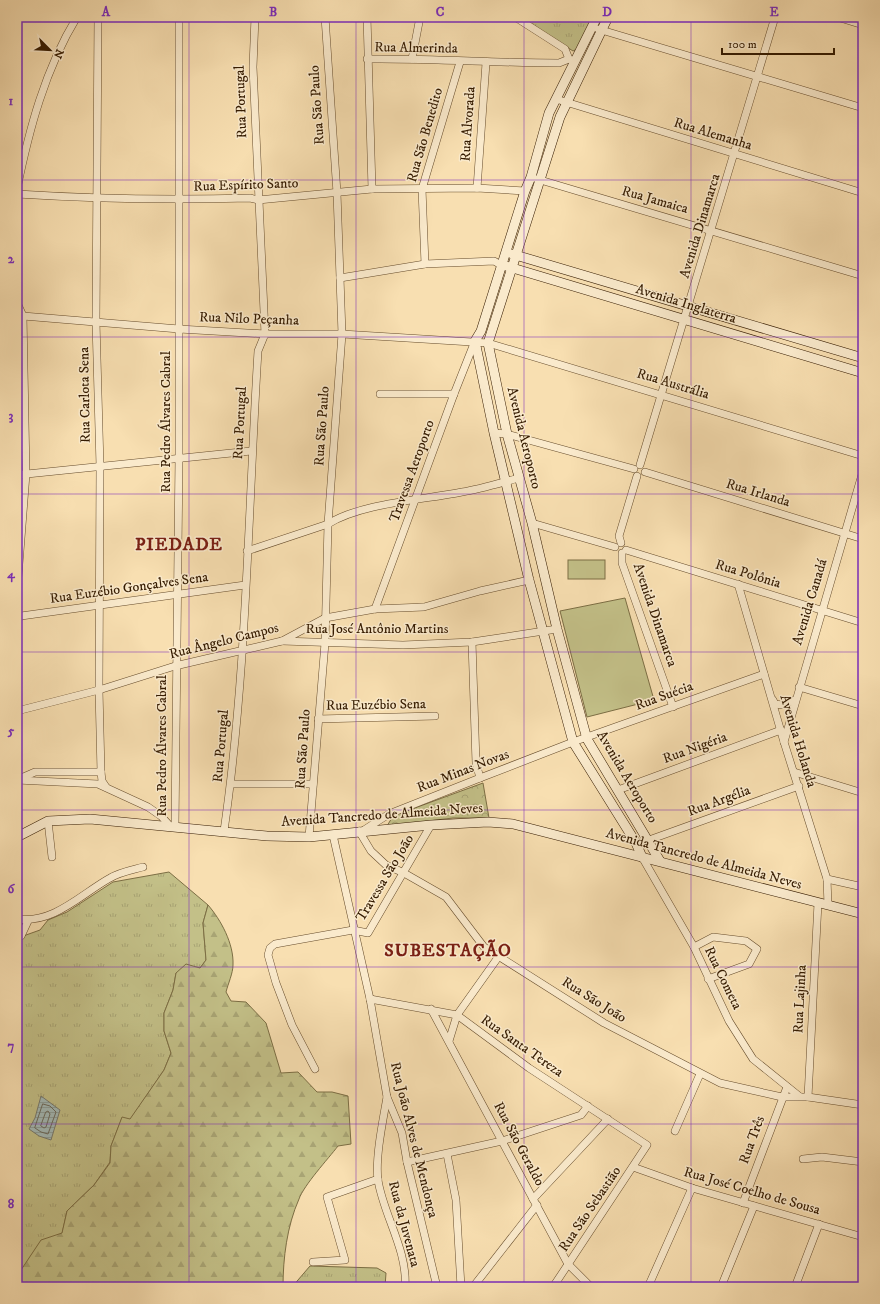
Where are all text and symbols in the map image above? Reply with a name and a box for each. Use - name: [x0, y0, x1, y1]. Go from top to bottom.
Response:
- text: A: [101, 4, 111, 20]
- text: B: [269, 4, 277, 20]
- text: C: [436, 4, 445, 20]
- text: D: [602, 4, 612, 20]
- text: E: [769, 4, 779, 20]
- north arrow: [30, 30, 70, 70]
- scale bar: [722, 30, 834, 56]
- text: 100 m: [728, 37, 757, 52]
- street label: Rua Almerinda: [374, 38, 458, 58]
- text: N: [50, 47, 66, 61]
- street label: Rua Portugal: [231, 64, 251, 139]
- street label: Rua São Paulo: [305, 64, 329, 145]
- street label: Rua São Benedito: [403, 85, 447, 184]
- street label: Rua Alvorada: [456, 86, 480, 162]
- text: 1: [9, 93, 14, 109]
- street label: Rua Alemanha: [672, 114, 754, 154]
- street label: Avenida Dinamarca: [676, 172, 724, 280]
- street label: Rua Espírito Santo: [193, 174, 299, 196]
- street label: Rua Jamaica: [620, 182, 690, 218]
- text: 2: [8, 251, 15, 267]
- street label: Avenida Inglaterra: [634, 280, 738, 328]
- street label: Rua Nilo Peçanha: [199, 308, 299, 330]
- street label: Rua Carlota Sena: [75, 347, 95, 443]
- street label: Rua Pedro Álvares Cabral: [157, 350, 175, 493]
- street label: Rua Austrália: [635, 364, 711, 404]
- street label: Rua Portugal: [229, 385, 251, 460]
- street label: Rua São Paulo: [310, 385, 334, 466]
- street label: Avenida Aeroporto: [503, 385, 545, 491]
- text: 3: [9, 408, 14, 424]
- street label: Travessa Aeroporto: [385, 417, 439, 525]
- street label: Rua Irlanda: [724, 475, 792, 511]
- district label: PIEDADE: [135, 534, 223, 556]
- street label: Rua Polônia: [713, 556, 783, 592]
- street label: Avenida Canadá: [788, 557, 832, 647]
- street label: Avenida Dinamarca: [629, 561, 681, 669]
- text: 4: [6, 566, 15, 583]
- street label: Rua Euzébio Gonçalves Sena: [49, 568, 209, 608]
- street label: Rua Ângelo Campos: [167, 619, 281, 663]
- street label: Rua José Antônio Martins: [306, 620, 449, 638]
- street label: Rua Pedro Álvares Cabral: [153, 674, 171, 817]
- street label: Rua Suécia: [632, 677, 696, 715]
- street label: Avenida Holanda: [775, 692, 821, 790]
- street label: Rua Euzébio Sena: [326, 695, 426, 715]
- street label: Rua Portugal: [209, 708, 233, 783]
- street label: Rua São Paulo: [291, 708, 315, 789]
- text: 5: [7, 723, 15, 739]
- street label: Avenida Aeroporto: [592, 728, 662, 827]
- street label: Rua Nigéria: [660, 728, 730, 768]
- street label: Rua Minas Novas: [414, 745, 512, 797]
- street label: Rua Argélia: [685, 781, 753, 821]
- street label: Avenida Tancredo de Almeida Neves: [281, 799, 484, 831]
- street label: Avenida Tancredo de Almeida Neves: [604, 824, 804, 894]
- street label: Travessa São João: [352, 831, 418, 925]
- text: 6: [8, 881, 16, 897]
- district label: SUBESTAÇÃO: [384, 939, 512, 962]
- street label: Rua Cometa: [700, 944, 746, 1012]
- street label: Rua Lajinha: [789, 964, 811, 1034]
- street label: Rua São João: [558, 973, 630, 1027]
- street label: Rua Santa Tereza: [477, 1011, 567, 1081]
- text: 7: [8, 1038, 15, 1054]
- street label: Rua João Alves de Mendonça: [386, 1060, 442, 1220]
- street label: Rua São Geraldo: [489, 1099, 549, 1189]
- street label: Rua Três: [735, 1113, 769, 1167]
- street label: Rua São Sebastião: [555, 1163, 625, 1255]
- street label: Rua José Coelho de Sousa: [682, 1163, 822, 1219]
- street label: Rua da Juvenata: [384, 1179, 424, 1269]
- text: 8: [8, 1196, 15, 1212]

